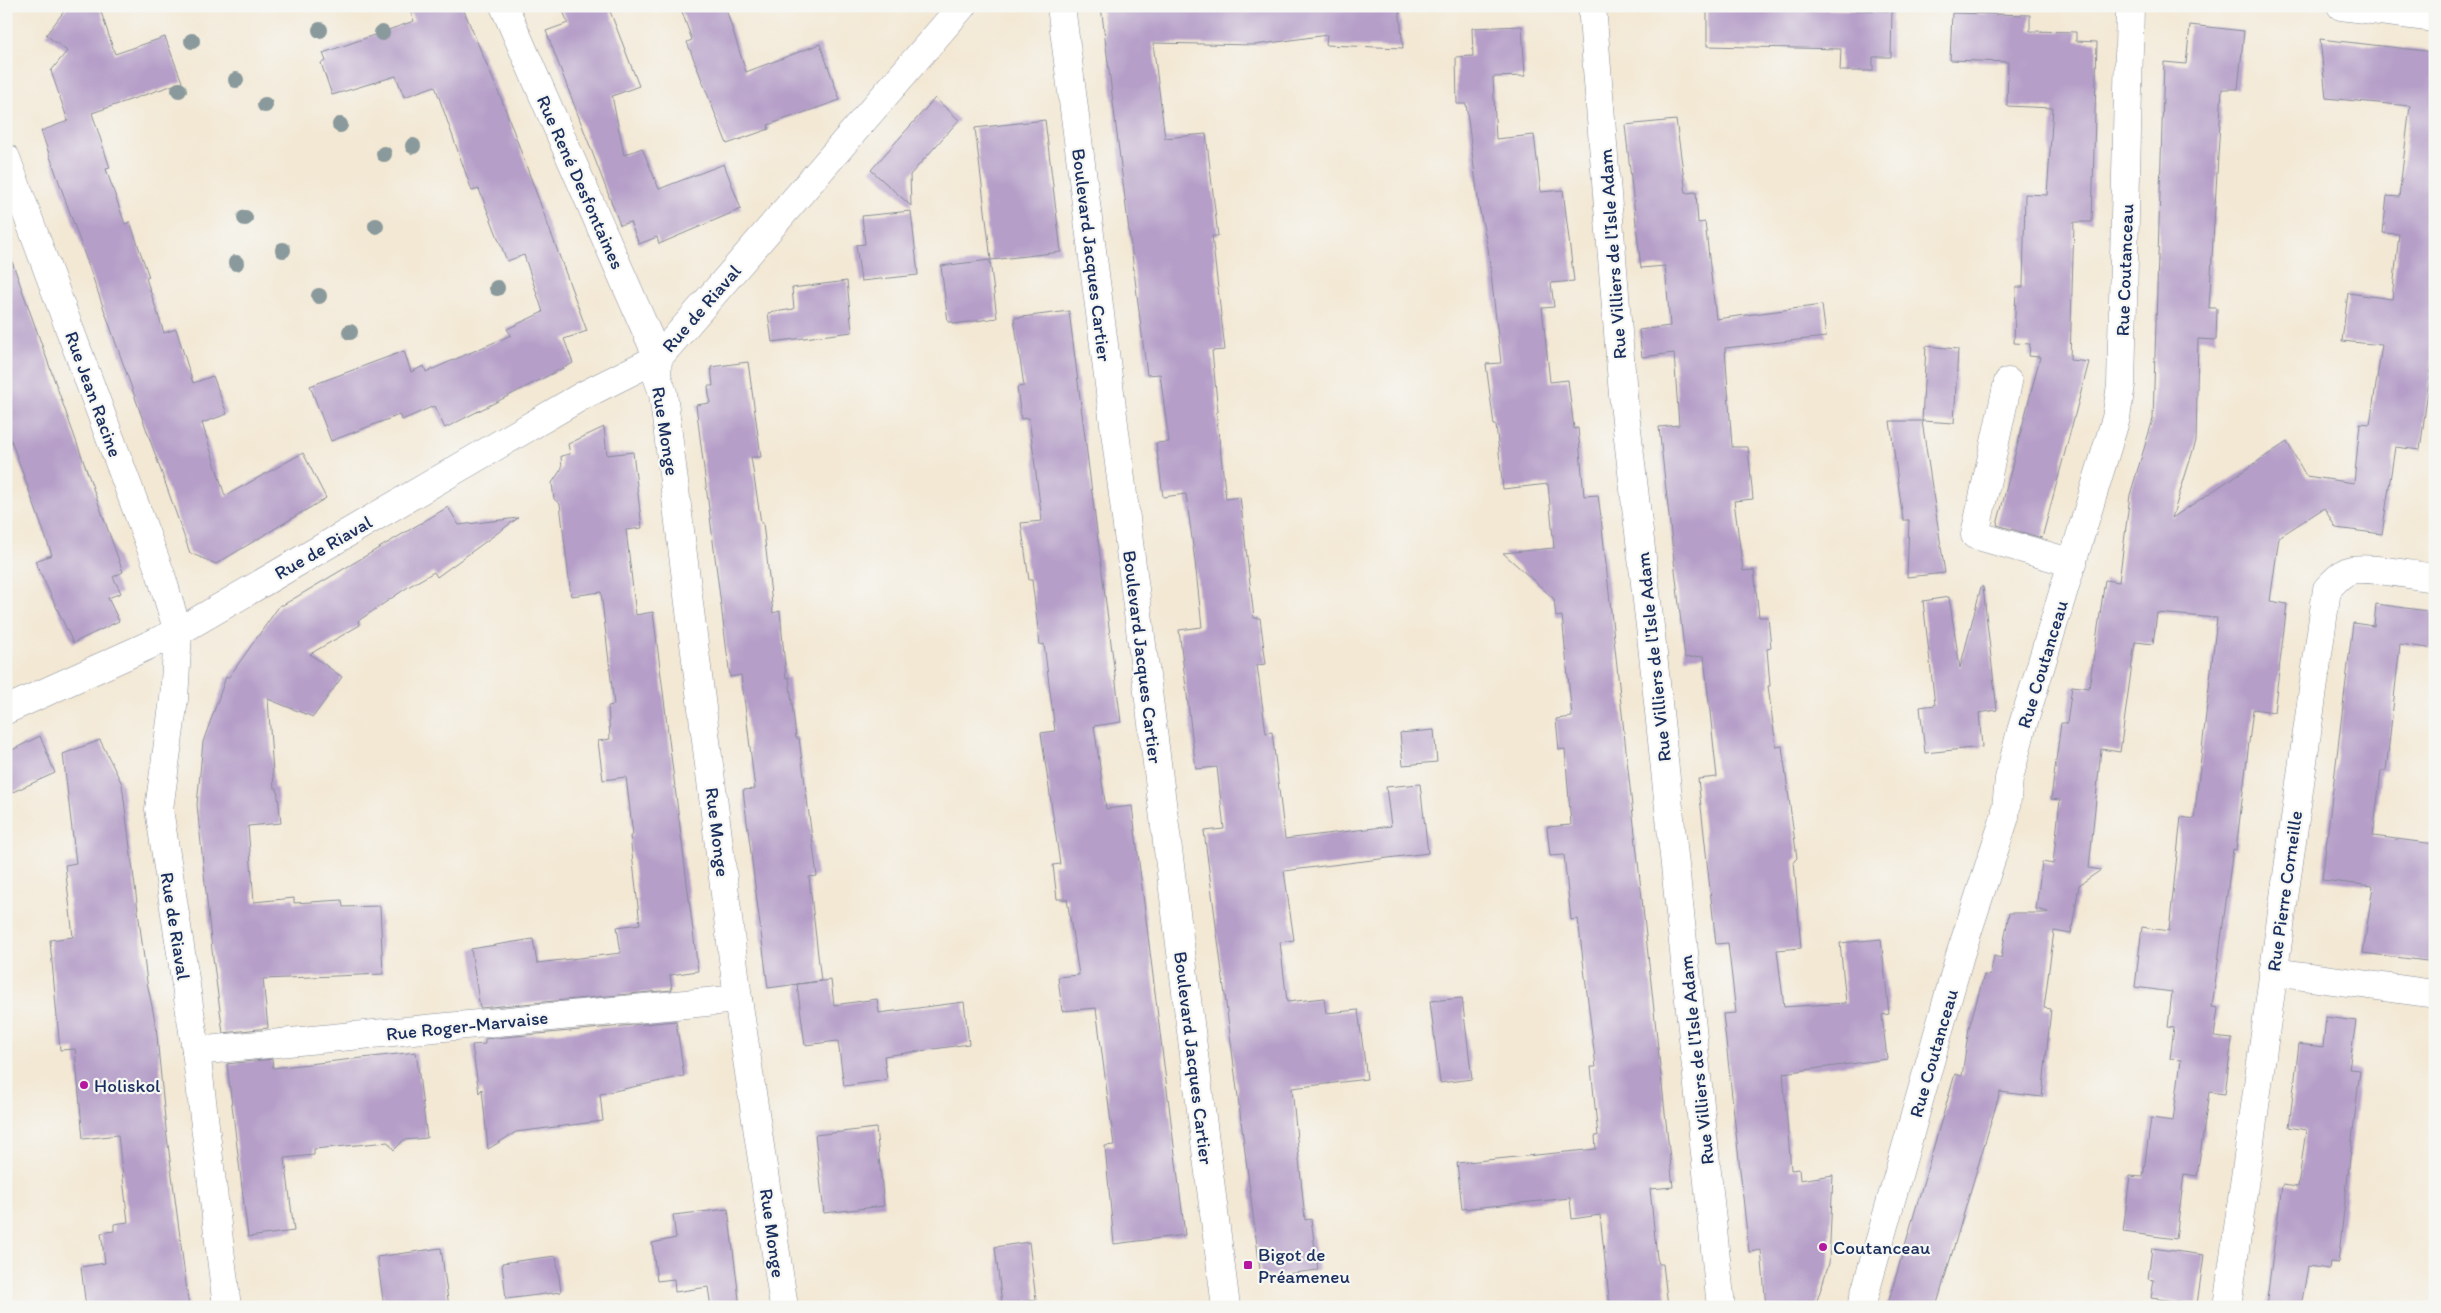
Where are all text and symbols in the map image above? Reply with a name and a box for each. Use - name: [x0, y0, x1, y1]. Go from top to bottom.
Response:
- street label: Rue René Desfontaines: [532, 92, 629, 273]
- street label: Boulevard Jacques Cartier: [1067, 147, 1116, 363]
- street label: Rue Villiers de l'Isle Adam: [1594, 148, 1631, 360]
- street label: Rue Coutanceau: [2111, 203, 2138, 337]
- street label: Rue de Riaval: [657, 259, 746, 357]
- street label: Rue Jean Racine: [60, 328, 127, 460]
- street label: Rue Monge: [647, 385, 684, 477]
- street label: Rue de Riaval: [270, 510, 377, 585]
- street label: Boulevard Jacques Cartier: [1118, 549, 1167, 765]
- street label: Rue Villiers de l'Isle Adam: [1631, 551, 1676, 763]
- street label: Rue Coutanceau: [2012, 597, 2073, 731]
- street label: Rue Monge: [701, 786, 734, 878]
- street label: Rue Pierre Corneille: [2262, 809, 2307, 973]
- street label: Rue de Riaval: [156, 870, 195, 982]
- street label: Boulevard Jacques Cartier: [1169, 950, 1218, 1166]
- street label: Rue Villiers de l'Isle Adam: [1674, 954, 1719, 1166]
- street label: Rue Coutanceau: [1904, 986, 1963, 1120]
- street label: Rue Roger-Marvaise: [385, 1006, 549, 1045]
- place label: Holiskol: [94, 1074, 161, 1097]
- marker: Holiskol: [78, 1079, 90, 1091]
- street label: Rue Monge: [755, 1187, 790, 1279]
- place label: Coutanceau: [1833, 1236, 1931, 1259]
- marker: Coutanceau: [1817, 1241, 1829, 1253]
- place label: Bigot de Préameneu: [1258, 1243, 1351, 1288]
- marker: Bigot de Préameneu: [1242, 1259, 1254, 1271]

